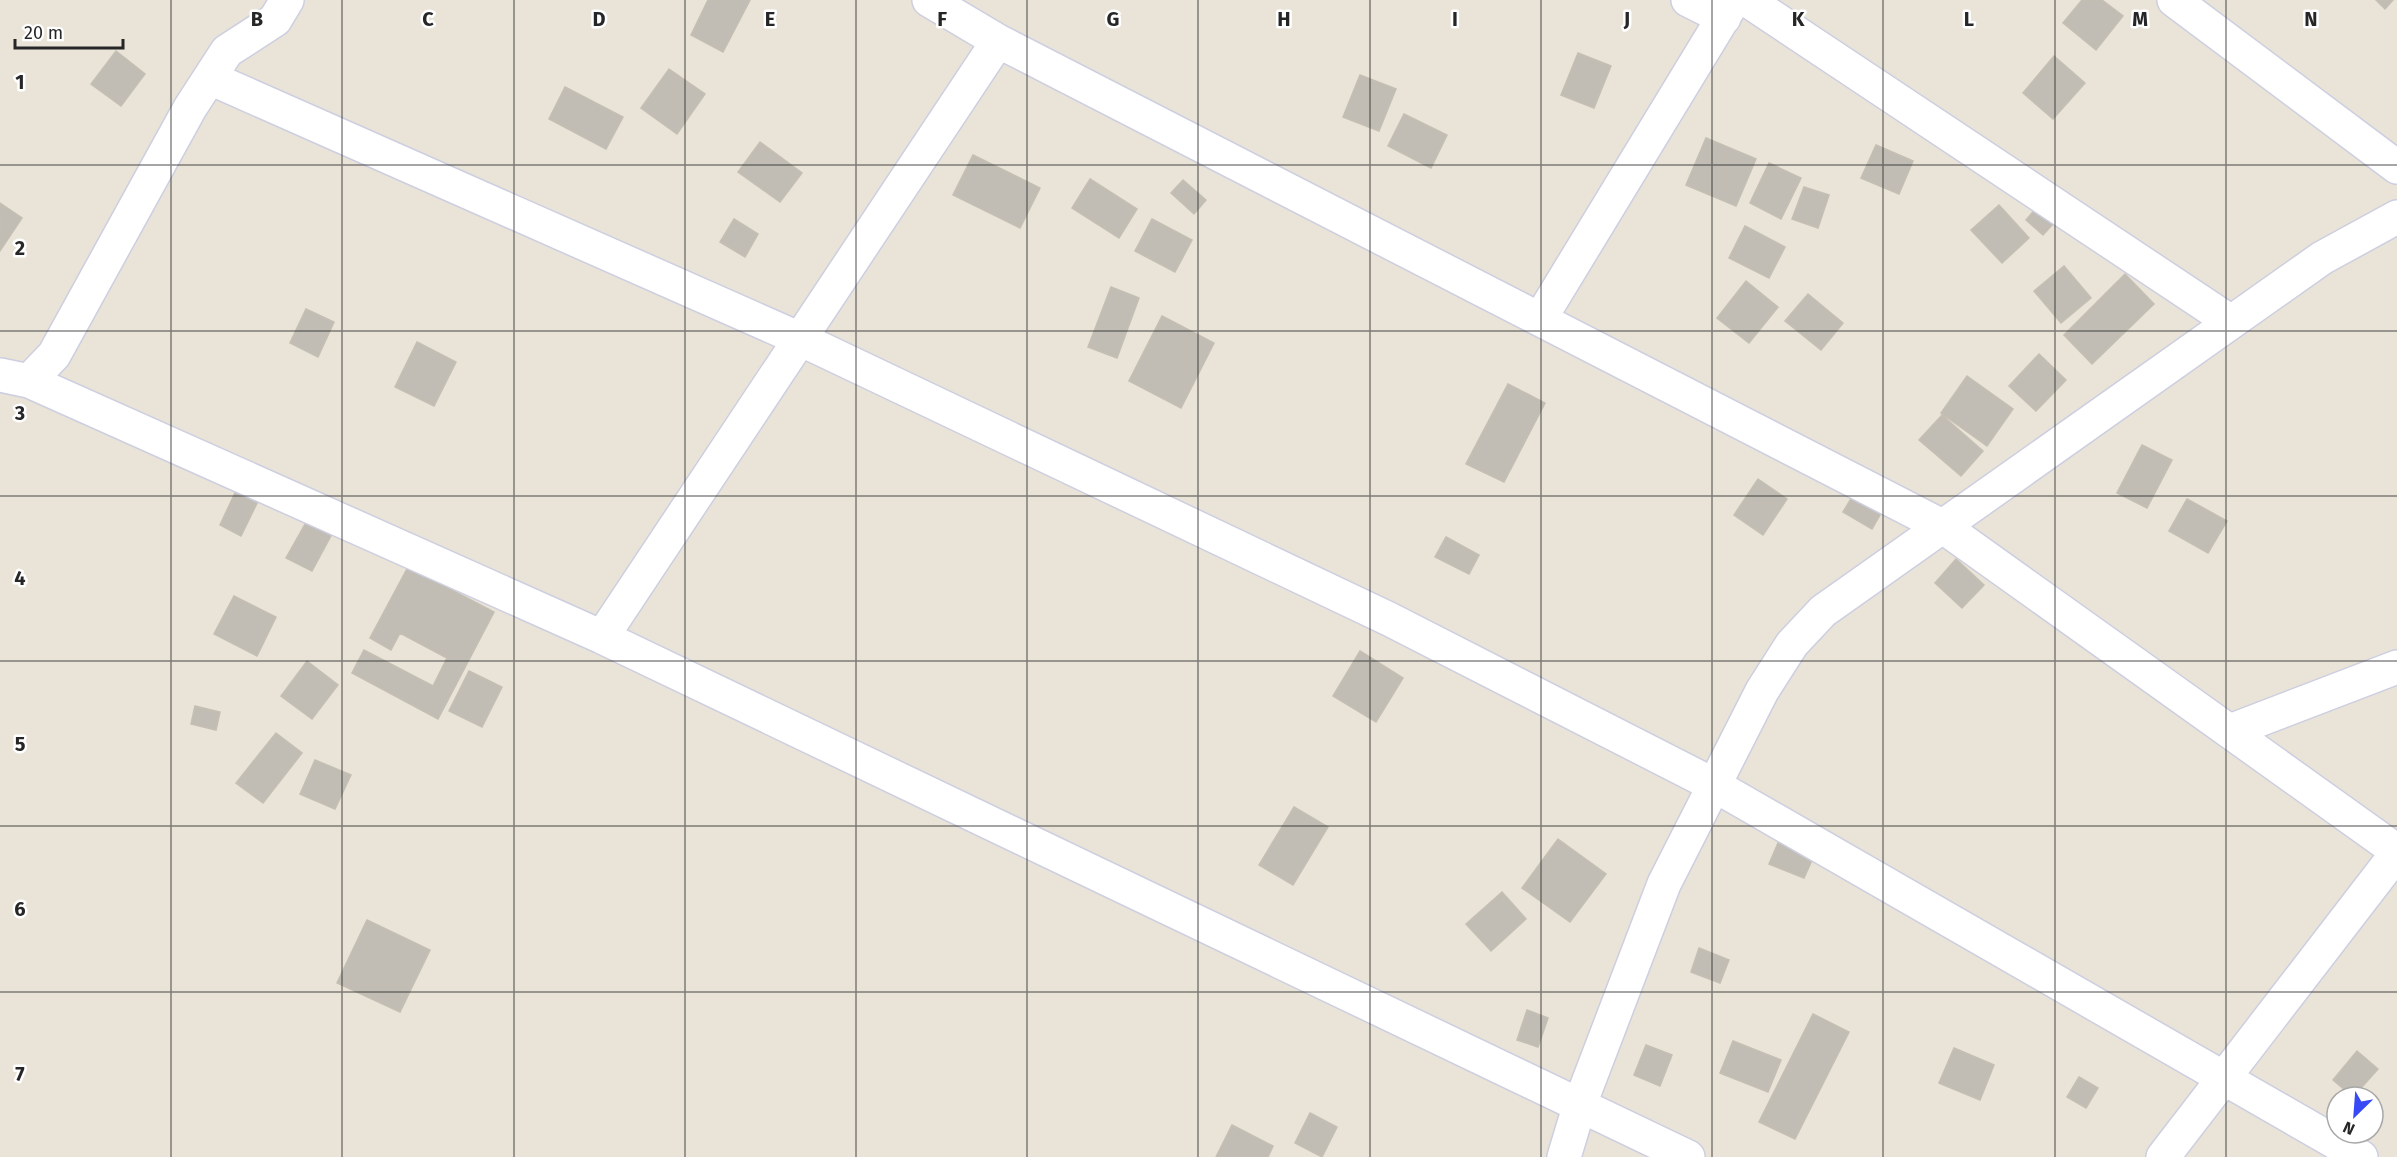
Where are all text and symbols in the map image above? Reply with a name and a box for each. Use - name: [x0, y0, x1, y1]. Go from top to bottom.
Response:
- text: B: [251, 7, 263, 31]
- text: C: [422, 7, 434, 31]
- text: D: [592, 7, 606, 31]
- text: E: [765, 7, 775, 31]
- text: F: [937, 7, 947, 31]
- text: G: [1107, 7, 1119, 31]
- text: H: [1277, 7, 1291, 31]
- text: I: [1452, 7, 1458, 31]
- text: J: [1623, 7, 1630, 31]
- text: K: [1792, 7, 1805, 31]
- text: L: [1964, 7, 1974, 31]
- text: M: [2132, 7, 2148, 31]
- text: N: [2304, 7, 2318, 31]
- scale bar: [15, 12, 123, 50]
- text: 20 m: [24, 22, 63, 44]
- text: 1: [15, 70, 25, 94]
- text: 2: [15, 236, 25, 260]
- text: 3: [14, 401, 25, 425]
- text: 4: [14, 566, 26, 590]
- text: 5: [15, 732, 26, 756]
- text: 6: [14, 897, 26, 921]
- text: 7: [15, 1062, 25, 1086]
- north arrow: [2325, 1085, 2385, 1145]
- text: N: [2340, 1117, 2358, 1139]

